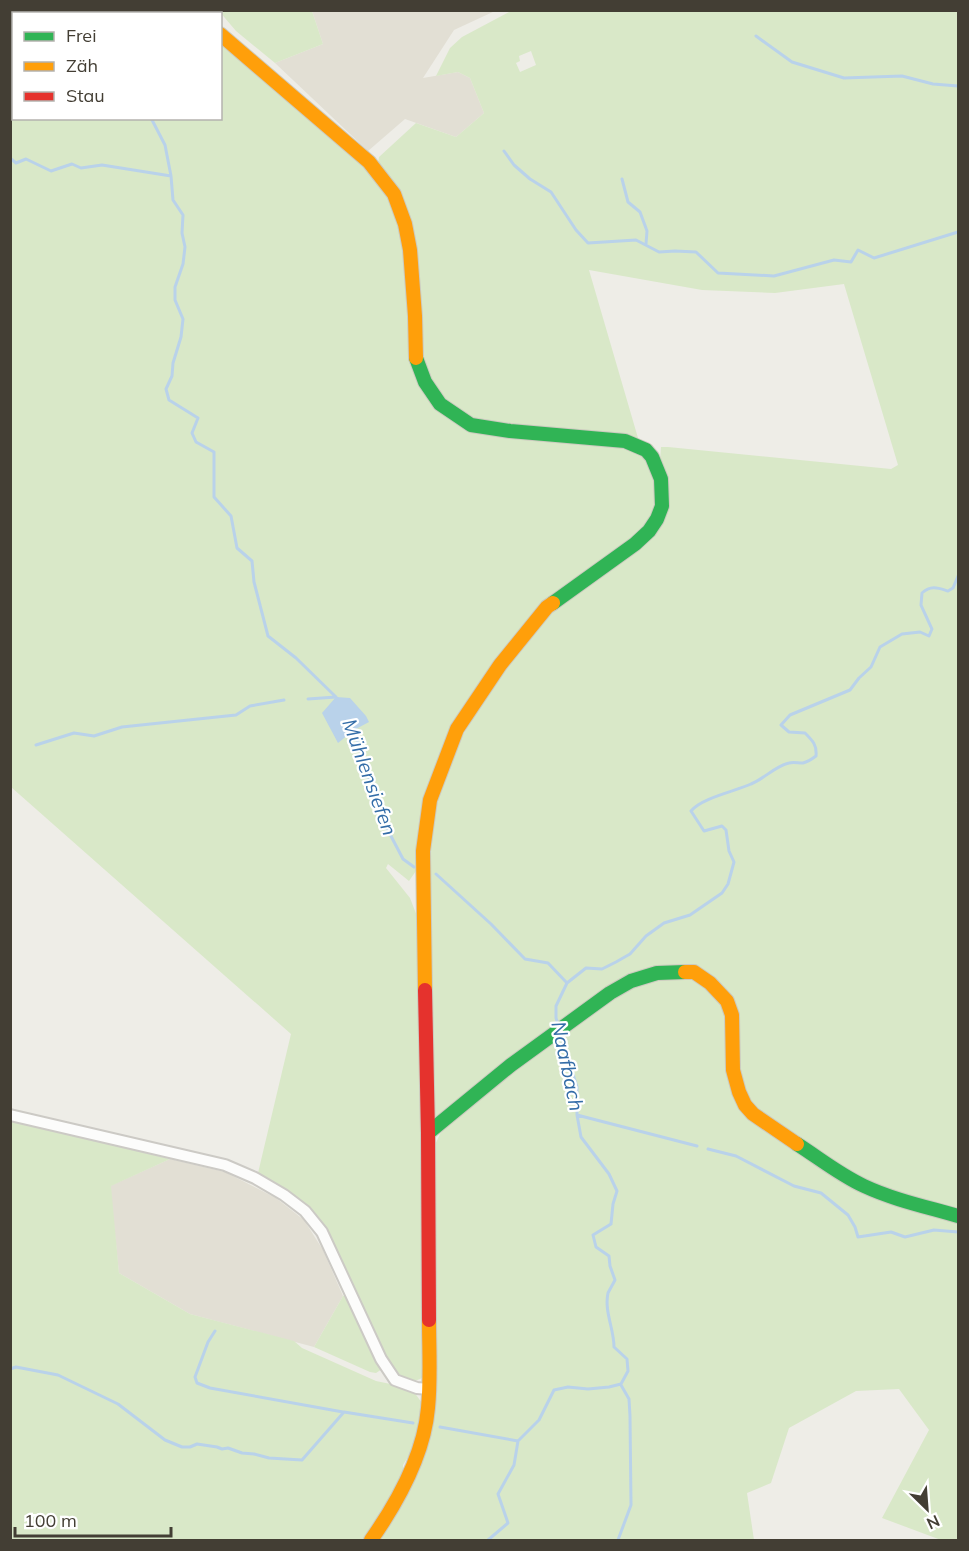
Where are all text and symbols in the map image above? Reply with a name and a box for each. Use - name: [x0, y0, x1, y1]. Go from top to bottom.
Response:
- legend: [12, 12, 222, 120]
- text: Frei: [66, 24, 96, 47]
- text: Zäh: [66, 54, 98, 77]
- text: Stau: [66, 84, 105, 107]
- water label: Mühlensiefen: [337, 715, 403, 839]
- water label: Naafbach: [546, 1019, 590, 1113]
- north arrow: [897, 1479, 957, 1539]
- scale bar: [15, 1500, 171, 1538]
- text: 100 m: [24, 1509, 77, 1532]
- text: N: [924, 1511, 943, 1534]

